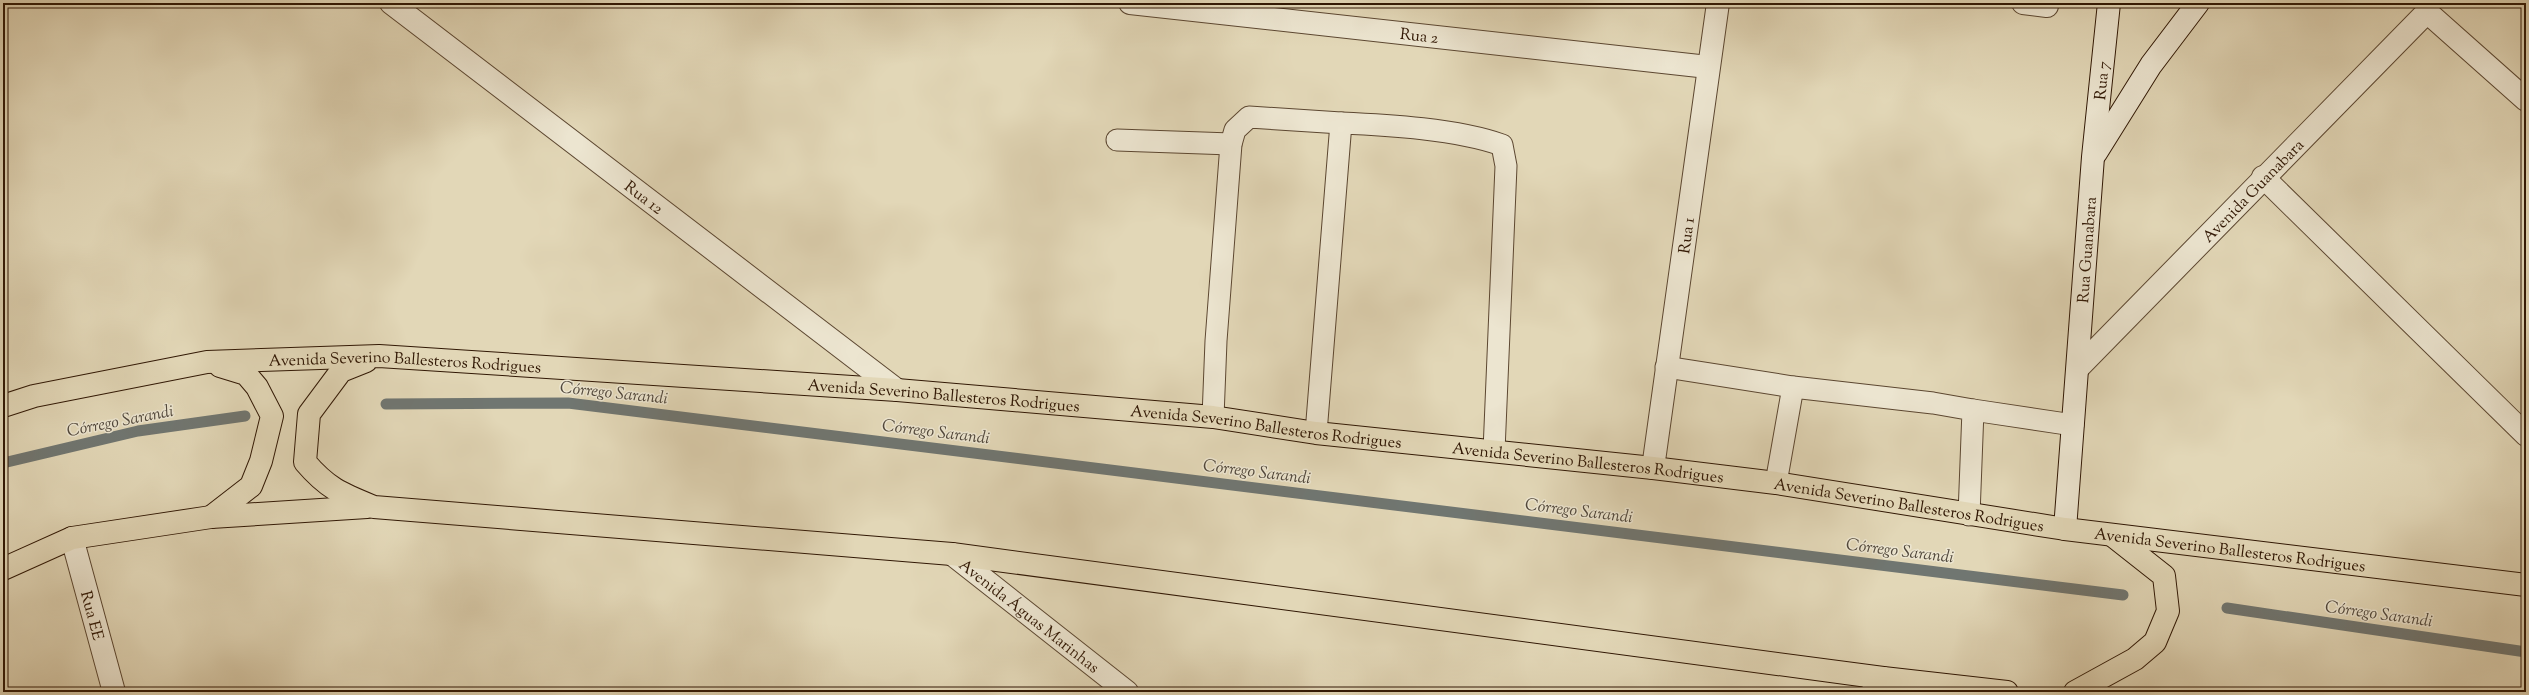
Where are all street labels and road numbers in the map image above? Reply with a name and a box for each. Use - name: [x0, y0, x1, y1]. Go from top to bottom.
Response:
- street label: Rua 2: [1399, 24, 1440, 51]
- street label: Rua 7: [2090, 60, 2117, 101]
- street label: Avenida Guanabara: [2198, 135, 2311, 249]
- street label: Rua 12: [618, 176, 668, 222]
- street label: Rua Guanabara: [2073, 195, 2104, 304]
- street label: Rua 1: [1674, 215, 1702, 255]
- street label: Avenida Severino Ballesteros Rodrigues: [268, 347, 542, 381]
- street label: Avenida Severino Ballesteros Rodrigues: [807, 375, 1080, 420]
- street label: Avenida Severino Ballesteros Rodrigues: [1129, 401, 1402, 456]
- street label: Avenida Severino Ballesteros Rodrigues: [1451, 438, 1725, 491]
- street label: Avenida Severino Ballesteros Rodrigues: [1772, 474, 2045, 539]
- street label: Avenida Severino Ballesteros Rodrigues: [2093, 524, 2367, 579]
- street label: Avenida Águas Marinhas: [953, 555, 1103, 680]
- street label: Rua EE: [73, 588, 108, 643]

